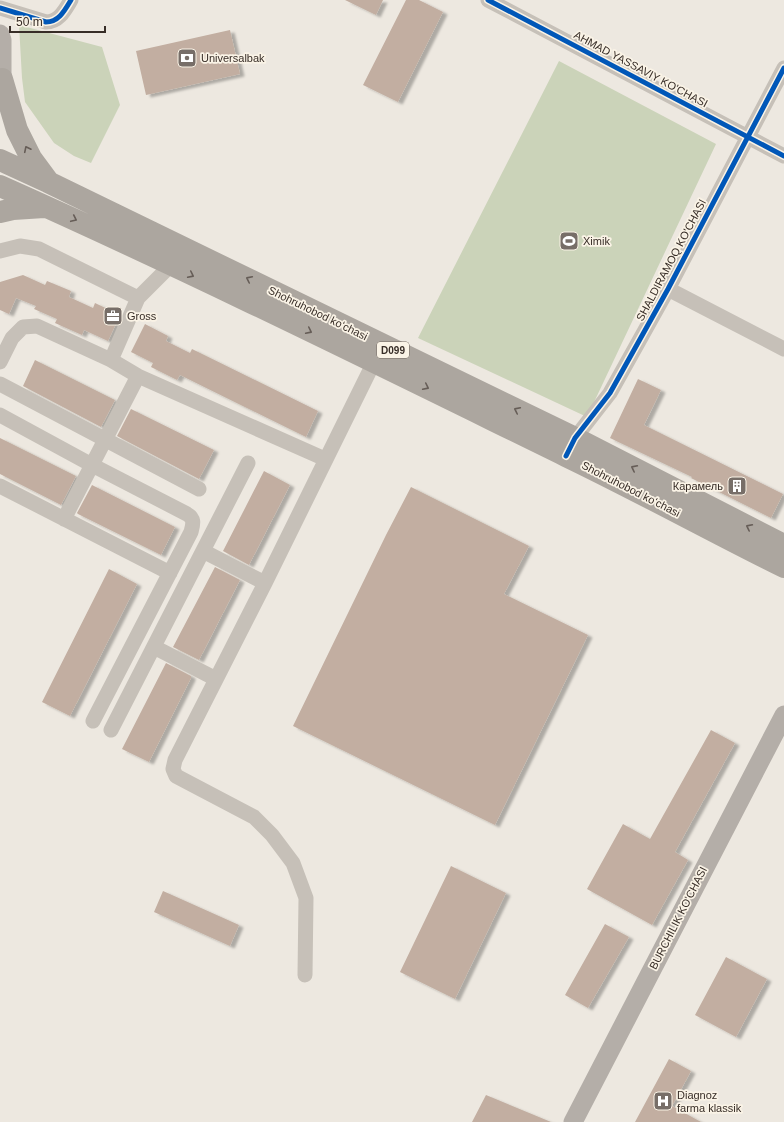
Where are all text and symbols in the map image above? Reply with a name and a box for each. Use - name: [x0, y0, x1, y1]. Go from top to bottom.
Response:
- scale bar: [10, 8, 105, 34]
- text: 50 m: [16, 15, 43, 29]
- street label: AHMAD YASSAVIY KO'CHASI: [572, 29, 710, 109]
- bank icon: Universalbak: [176, 47, 198, 69]
- place label: Universalbak: [201, 52, 265, 64]
- one-way arrow: [24, 146, 32, 154]
- street label: SHALDIRAMOQ KO'CHASI: [634, 197, 708, 323]
- one-way arrow: [69, 214, 77, 222]
- sports icon: Ximik: [558, 230, 580, 252]
- place label: Ximik: [583, 235, 610, 247]
- one-way arrow: [187, 270, 195, 278]
- one-way arrow: [246, 277, 254, 284]
- street label: Shohruhobod koʻchasi: [266, 284, 370, 342]
- office icon: Gross: [102, 305, 124, 327]
- place label: Gross: [127, 310, 157, 322]
- one-way arrow: [304, 326, 312, 334]
- road number: D099: [377, 342, 409, 358]
- one-way arrow: [422, 382, 429, 390]
- one-way arrow: [514, 407, 522, 415]
- street label: Shohruhobod koʻchasi: [580, 459, 682, 519]
- one-way arrow: [630, 465, 638, 473]
- building icon: Карамель: [726, 475, 748, 497]
- place label: Карамель: [673, 480, 723, 492]
- one-way arrow: [746, 525, 754, 532]
- street label: BURCHILIK KO'CHASI: [647, 865, 709, 971]
- place label: Diagnoz farma klassik: [677, 1089, 742, 1114]
- hospital icon: Diagnoz farma klassik: [652, 1090, 674, 1112]

